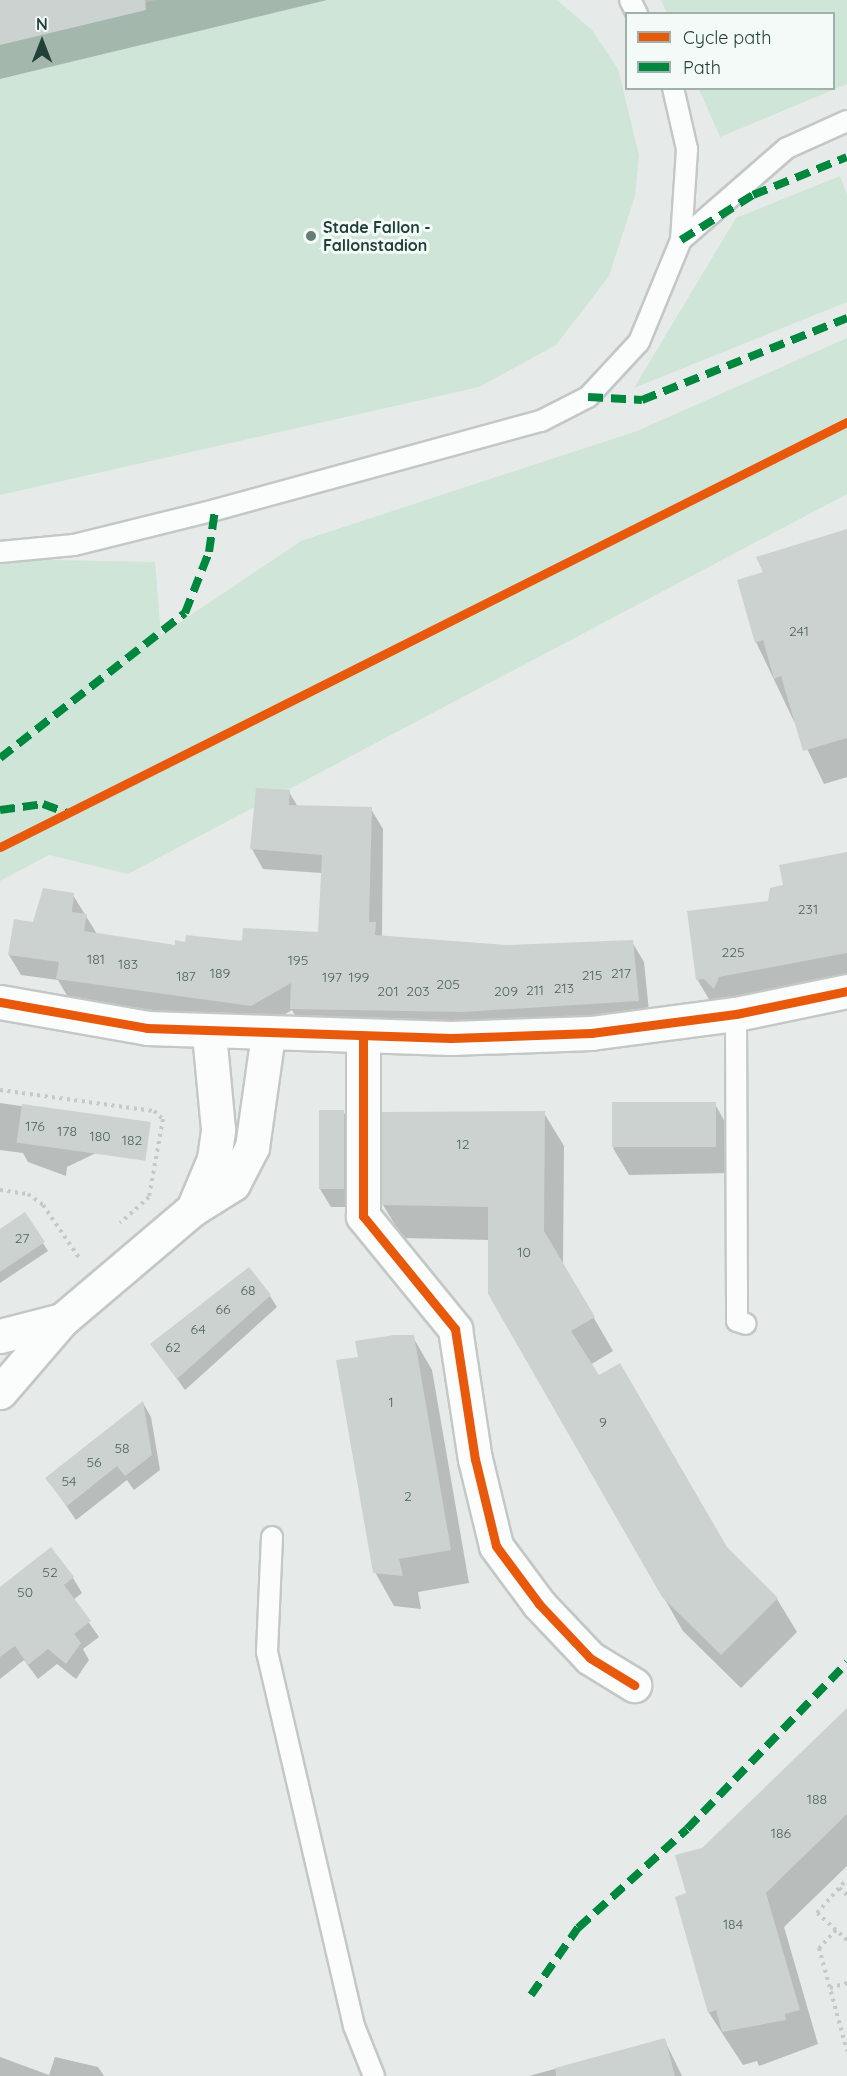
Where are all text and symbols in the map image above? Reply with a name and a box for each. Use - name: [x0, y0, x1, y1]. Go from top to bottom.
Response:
- north arrow: [12, 12, 72, 72]
- legend: [625, 12, 835, 90]
- text: N: [36, 14, 48, 34]
- text: Cycle path: [683, 26, 771, 49]
- text: Path: [683, 56, 721, 79]
- place label: Stade Fallon - Fallonstadion: [323, 217, 431, 255]
- marker: Stade Fallon - Fallonstadion: [304, 229, 318, 243]
- house number: 241: [789, 623, 809, 639]
- house number: 231: [798, 901, 818, 917]
- house number: 225: [721, 944, 745, 960]
- house number: 181: [87, 951, 105, 967]
- house number: 195: [288, 952, 308, 968]
- house number: 183: [118, 956, 138, 972]
- house number: 189: [210, 965, 230, 981]
- house number: 217: [611, 965, 631, 981]
- house number: 215: [582, 967, 602, 983]
- house number: 187: [176, 968, 196, 984]
- house number: 197: [322, 969, 342, 985]
- house number: 199: [349, 969, 369, 985]
- house number: 205: [436, 976, 460, 992]
- house number: 213: [554, 980, 574, 996]
- house number: 211: [526, 982, 544, 998]
- house number: 201: [377, 983, 399, 999]
- house number: 203: [406, 983, 430, 999]
- house number: 209: [494, 983, 518, 999]
- house number: 176: [25, 1118, 45, 1134]
- house number: 178: [57, 1123, 77, 1139]
- house number: 180: [89, 1128, 111, 1144]
- house number: 182: [122, 1132, 142, 1148]
- house number: 12: [457, 1136, 469, 1152]
- house number: 27: [15, 1230, 29, 1246]
- house number: 10: [517, 1244, 531, 1260]
- house number: 68: [240, 1282, 256, 1298]
- house number: 66: [215, 1301, 231, 1317]
- house number: 64: [190, 1321, 206, 1337]
- house number: 62: [165, 1339, 181, 1355]
- house number: 1: [388, 1394, 394, 1410]
- house number: 9: [599, 1414, 607, 1430]
- house number: 58: [114, 1440, 130, 1456]
- house number: 56: [86, 1454, 102, 1470]
- house number: 54: [61, 1473, 77, 1489]
- house number: 2: [404, 1488, 412, 1504]
- house number: 52: [42, 1564, 58, 1580]
- house number: 50: [17, 1584, 33, 1600]
- house number: 188: [807, 1791, 827, 1807]
- house number: 186: [771, 1825, 791, 1841]
- house number: 184: [723, 1916, 743, 1932]

